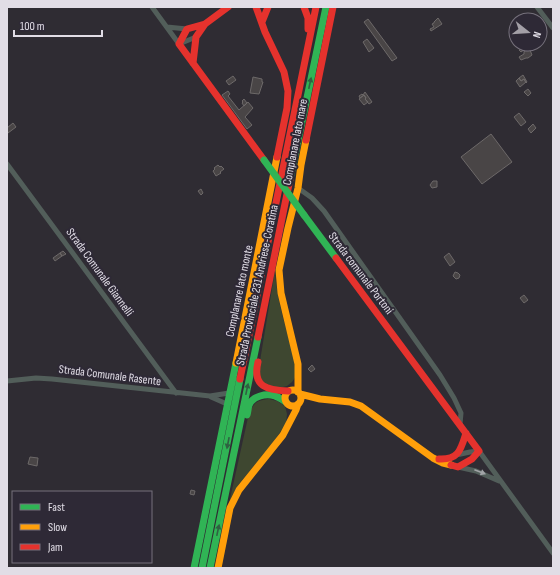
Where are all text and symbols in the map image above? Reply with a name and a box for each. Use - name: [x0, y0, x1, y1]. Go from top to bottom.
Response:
- scale bar: [14, 12, 102, 38]
- north arrow: [508, 12, 548, 52]
- text: 100 m: [20, 19, 45, 34]
- text: N: [530, 30, 544, 40]
- one-way arrow: [308, 77, 314, 89]
- street label: Complanare lato mare: [280, 97, 311, 187]
- street label: Strada Provinciale 231 Andriese-Coratina: [233, 203, 282, 367]
- street label: Strada Comunale Giannelli: [63, 225, 137, 319]
- street label: Strada comunale Portoni: [325, 229, 396, 317]
- street label: Complanare lato monte: [222, 244, 257, 338]
- street label: Strada Comunale Rasente: [58, 362, 162, 389]
- one-way arrow: [244, 383, 250, 395]
- one-way arrow: [224, 437, 230, 449]
- one-way arrow: [474, 470, 486, 476]
- legend: [12, 491, 152, 563]
- text: Fast: [48, 500, 65, 515]
- text: Slow: [48, 520, 67, 535]
- one-way arrow: [215, 524, 221, 536]
- text: Jam: [47, 540, 63, 555]

